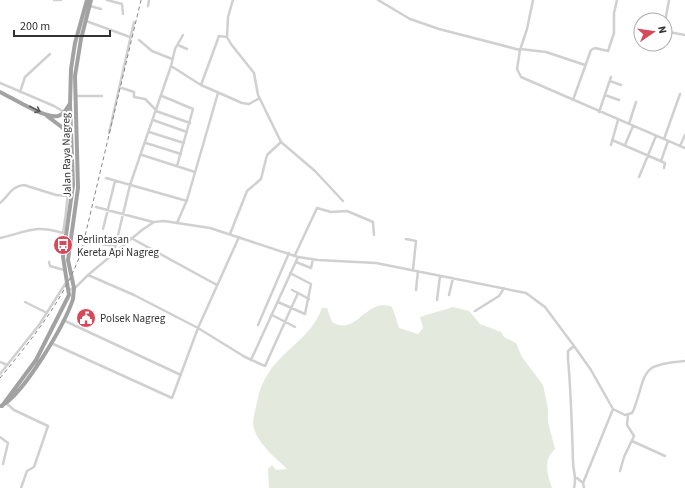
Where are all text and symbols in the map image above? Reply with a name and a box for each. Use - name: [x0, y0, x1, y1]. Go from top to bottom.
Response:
- scale bar: [14, 12, 110, 38]
- north arrow: [633, 12, 673, 52]
- text: 200 m: [20, 18, 50, 35]
- text: N: [654, 25, 670, 35]
- one-way arrow: [29, 106, 41, 113]
- street label: Jalan Raya Nagreg: [58, 112, 75, 197]
- place label: Perlintasan Kereta Api Nagreg: [77, 232, 159, 260]
- bus stop icon: Perlintasan Kereta Api Nagreg: [52, 234, 74, 256]
- public building icon: Polsek Nagreg: [75, 307, 97, 329]
- place label: Polsek Nagreg: [100, 311, 166, 326]

